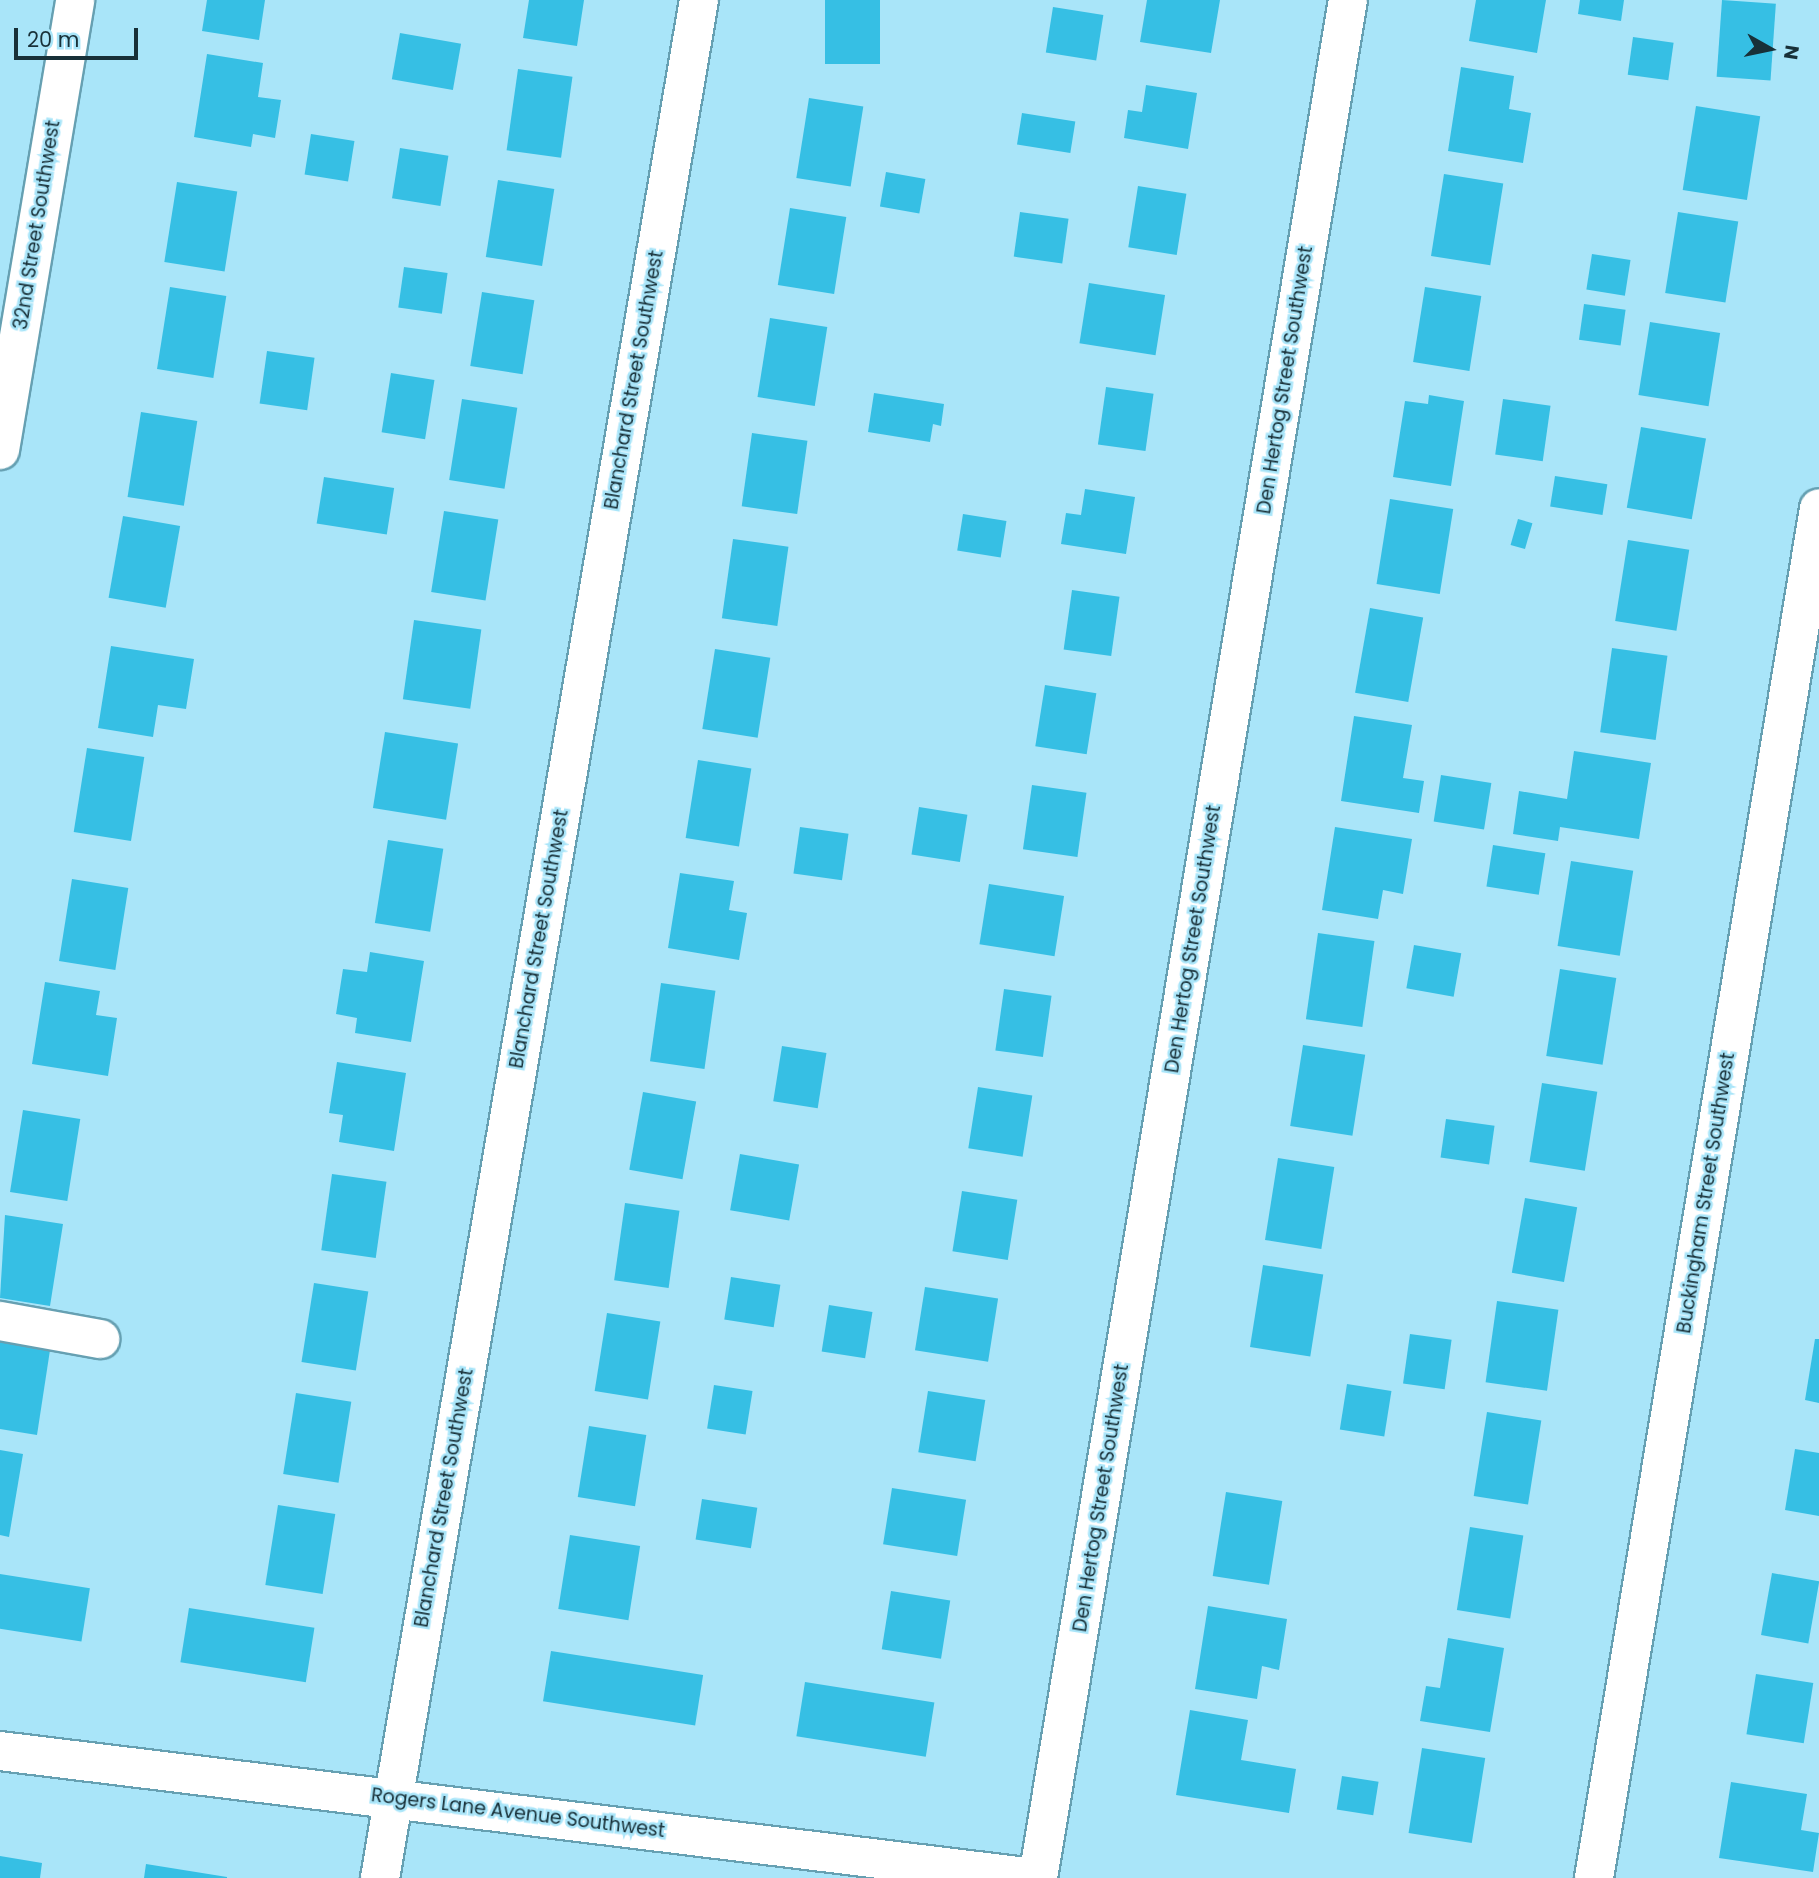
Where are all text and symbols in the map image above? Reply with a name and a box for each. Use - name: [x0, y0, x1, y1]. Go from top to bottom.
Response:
- scale bar: [18, 14, 142, 58]
- north arrow: [1735, 14, 1805, 84]
- text: 20 m: [27, 25, 80, 54]
- text: N: [1777, 43, 1806, 62]
- street label: 32nd Street Southwest: [9, 119, 65, 331]
- street label: Den Hertog Street Southwest: [1253, 244, 1317, 516]
- street label: Blanchard Street Southwest: [600, 249, 668, 511]
- street label: Den Hertog Street Southwest: [1161, 803, 1225, 1075]
- street label: Blanchard Street Southwest: [505, 808, 573, 1070]
- street label: Buckingham Street Southwest: [1673, 1051, 1739, 1335]
- street label: Den Hertog Street Southwest: [1069, 1362, 1133, 1634]
- street label: Blanchard Street Southwest: [410, 1367, 478, 1629]
- street label: Rogers Lane Avenue Southwest: [370, 1784, 666, 1842]

